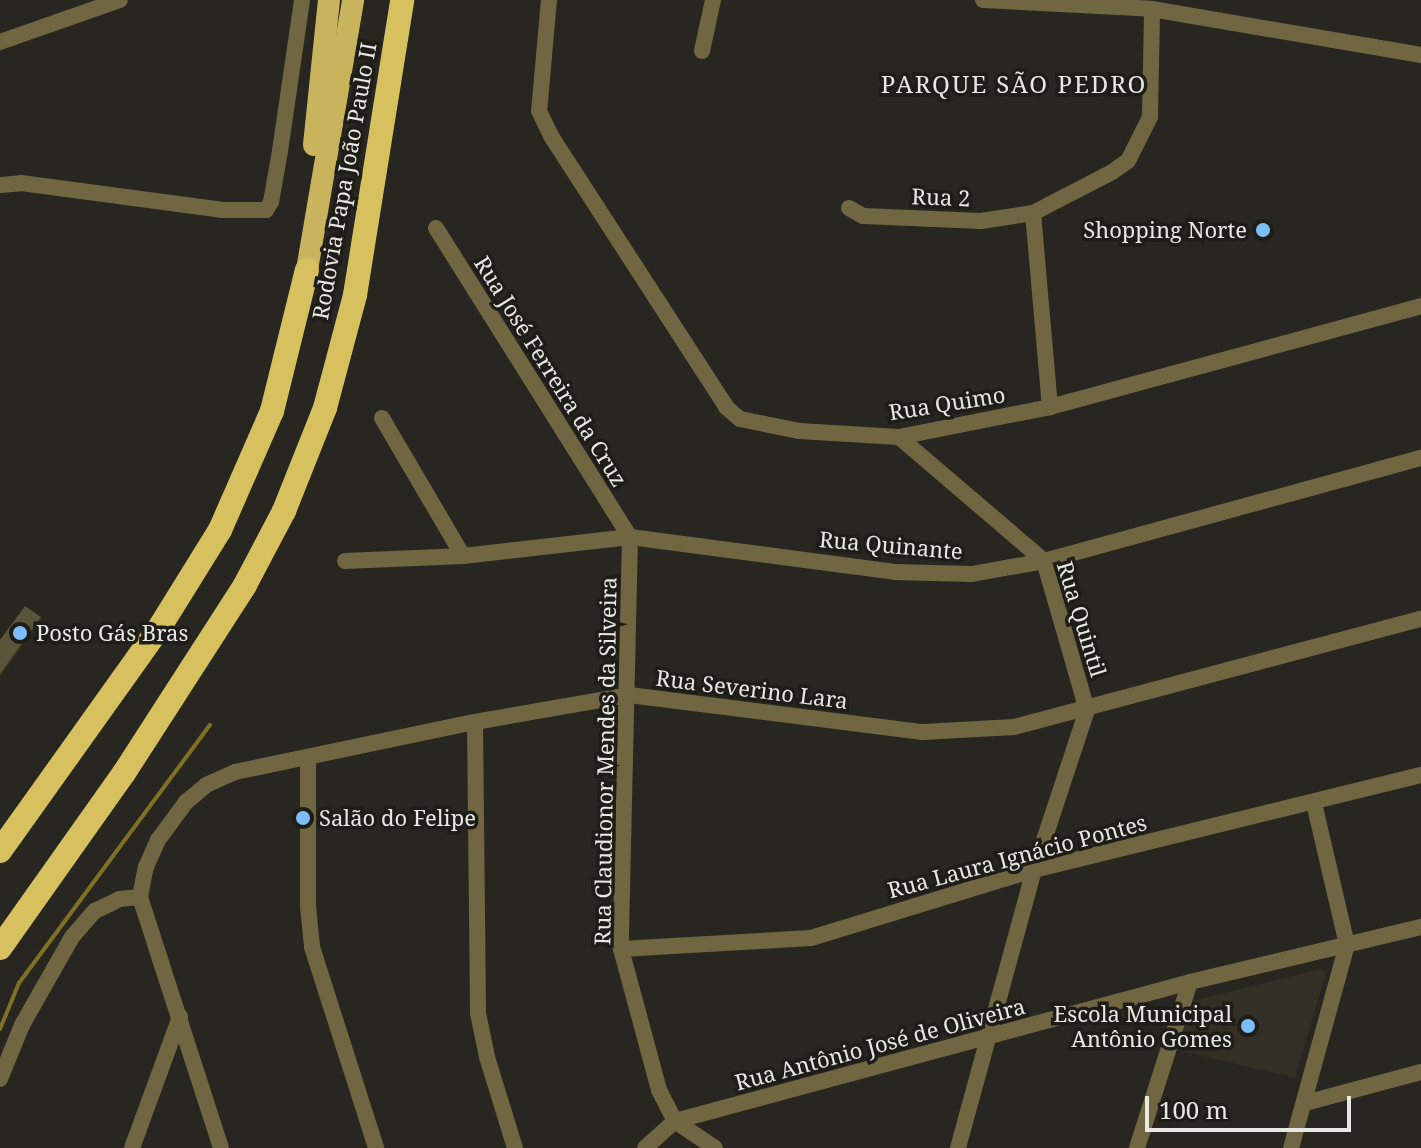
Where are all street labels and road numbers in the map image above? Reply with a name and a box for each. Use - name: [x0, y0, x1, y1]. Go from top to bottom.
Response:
- street label: Rodovia Papa João Paulo II: [307, 40, 381, 322]
- street label: Rua 2: [911, 183, 971, 211]
- street label: Rua José Ferreira da Cruz: [469, 251, 633, 491]
- street label: Rua Quimo: [887, 381, 1007, 425]
- street label: Rua Quinante: [818, 526, 964, 564]
- street label: Rua Quintil: [1052, 558, 1112, 680]
- street label: Rua Claudionor Mendes da Silveira: [589, 577, 621, 945]
- street label: Rua Severino Lara: [655, 664, 849, 714]
- street label: Rua Laura Ignácio Pontes: [885, 809, 1149, 903]
- street label: Rua Antônio José de Oliveira: [732, 993, 1028, 1095]

